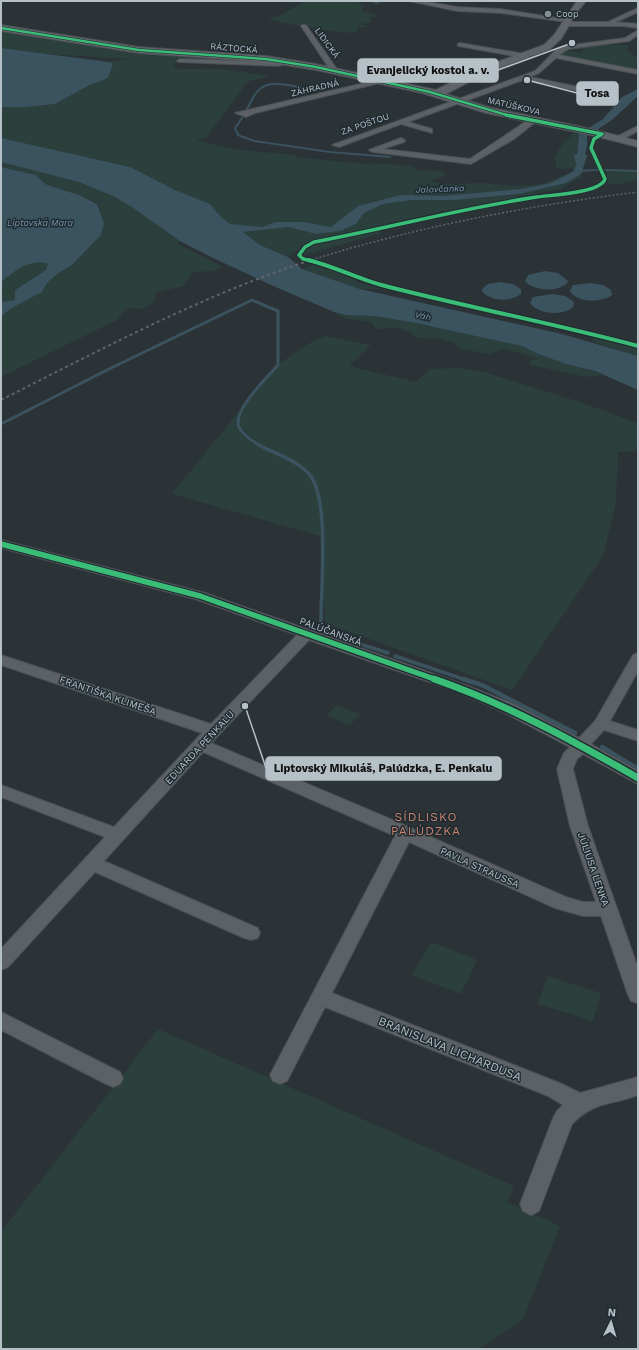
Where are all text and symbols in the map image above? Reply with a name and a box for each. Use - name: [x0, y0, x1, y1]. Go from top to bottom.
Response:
- marker: Coop: [543, 9, 553, 19]
- place label: Coop: [556, 9, 579, 19]
- street label: LIDICKÁ: [313, 25, 342, 60]
- street label: RÁZTOCKÁ: [210, 40, 258, 55]
- callout: Evanjelický kostol a. v.: [358, 59, 498, 82]
- text: Evanjelický kostol a. v.: [367, 64, 489, 77]
- street label: ZÁHRADNÁ: [290, 77, 340, 98]
- callout: Tosa: [577, 82, 618, 105]
- text: Tosa: [585, 87, 610, 100]
- street label: MATÚŠKOVA: [487, 94, 542, 117]
- street label: ZA POŠTOU: [339, 110, 390, 137]
- water label: Jalovčanka: [415, 183, 465, 195]
- water label: Liptovská Mara: [7, 218, 73, 228]
- water label: Váh: [414, 309, 432, 323]
- street label: PALÚČANSKÁ: [298, 615, 364, 648]
- street label: FRANTIŠKA KLIMEŠA: [58, 674, 158, 717]
- street label: EDUARDA PENKALU: [163, 708, 236, 786]
- callout: Liptovský Mikuláš, Palúdzka, E. Penkalu: [266, 757, 501, 780]
- text: Liptovský Mikuláš, Palúdzka, E. Penkalu: [274, 762, 492, 775]
- district label: SÍDLISKO PALÚDZKA: [391, 810, 461, 838]
- street label: JÚLIUSA LENKA: [576, 831, 611, 908]
- street label: PAVLA STRAUSSA: [439, 845, 521, 890]
- street label: BRANISLAVA LICHARDUSA: [376, 1014, 524, 1084]
- north arrow: [591, 1302, 631, 1342]
- text: N: [607, 1306, 616, 1319]

